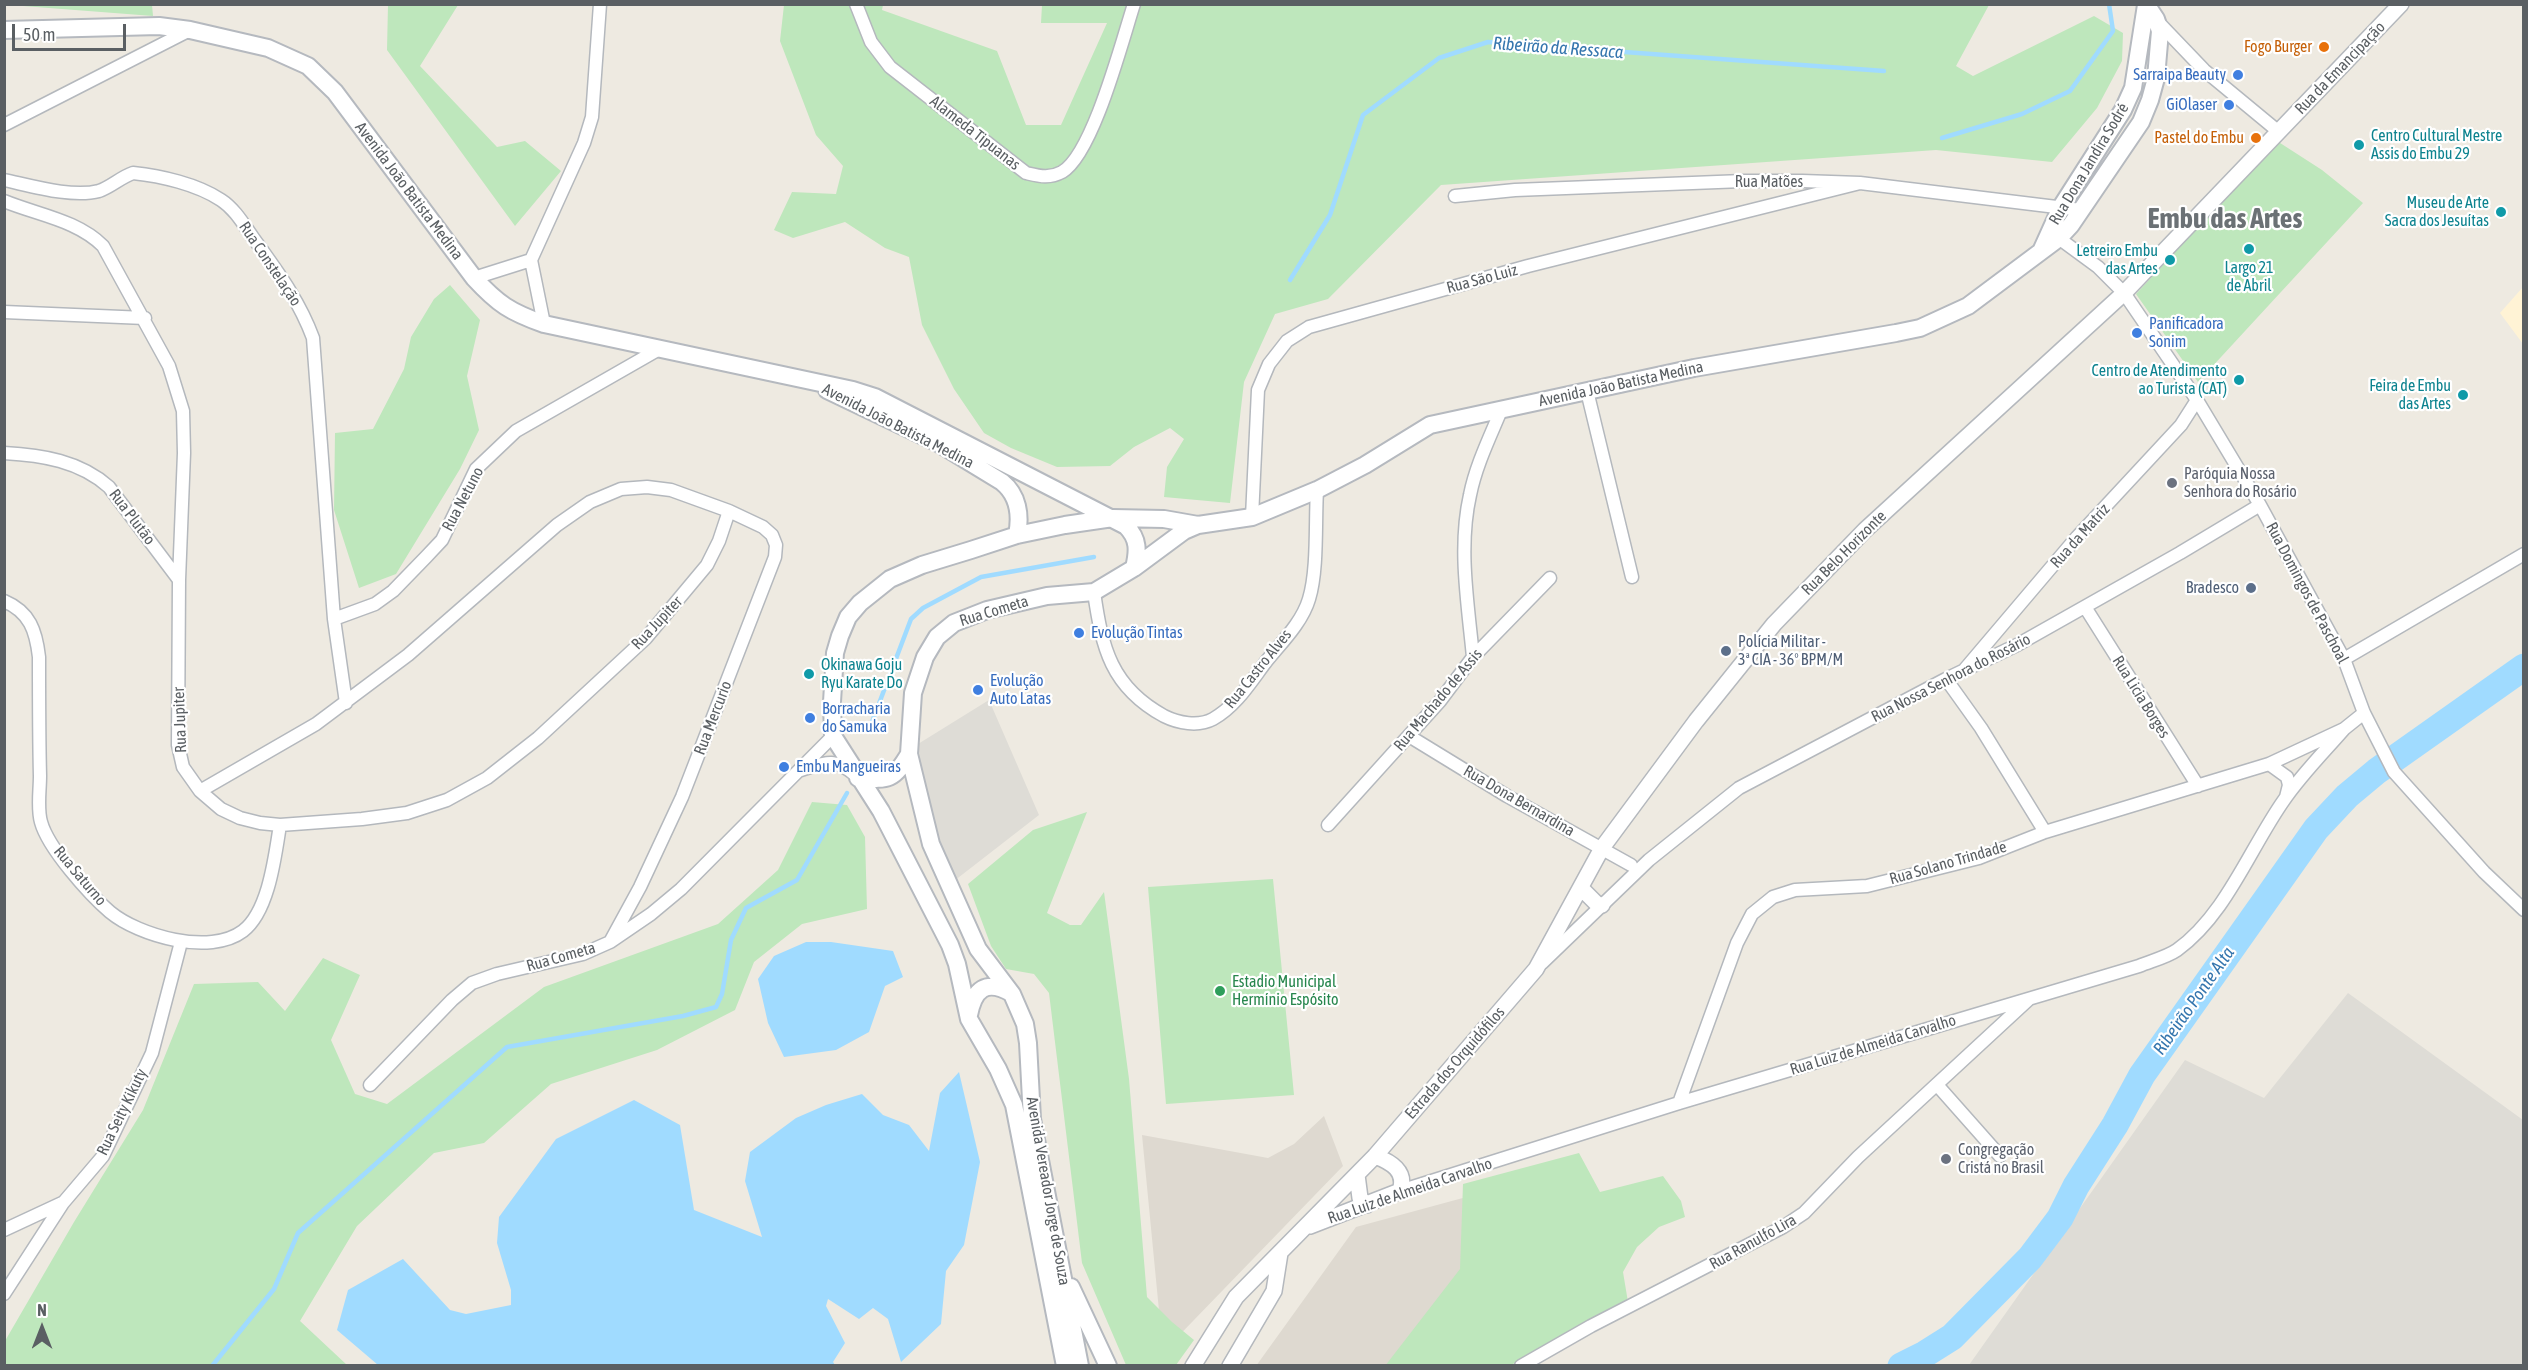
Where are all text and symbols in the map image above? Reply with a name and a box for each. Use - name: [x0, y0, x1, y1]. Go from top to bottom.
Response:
- scale bar: [15, 12, 129, 50]
- street label: Rua da Emancipação: [2291, 18, 2389, 118]
- text: 50 m: [23, 24, 55, 45]
- water label: Ribeirão da Ressaca: [1492, 33, 1624, 63]
- place label: Fogo Burger: [2244, 37, 2312, 57]
- marker: Fogo Burger: [2317, 40, 2331, 54]
- place label: Sarraipa Beauty: [2133, 65, 2226, 85]
- marker: Sarraipa Beauty: [2231, 68, 2245, 82]
- street label: Alameda Tipuanas: [926, 92, 1024, 174]
- place label: GiOlaser: [2166, 95, 2217, 115]
- marker: GiOlaser: [2222, 98, 2236, 112]
- street label: Rua Dona Jandira Sodré: [2045, 100, 2133, 228]
- street label: Avenida João Batista Medina: [351, 118, 467, 264]
- place label: Centro Cultural Mestre Assis do Embu 29: [2371, 126, 2502, 164]
- place label: Pastel do Embu: [2154, 128, 2244, 148]
- marker: Pastel do Embu: [2249, 131, 2263, 145]
- marker: Centro Cultural Mestre Assis do Embu 29: [2352, 138, 2366, 152]
- street label: Rua Matões: [1735, 172, 1803, 192]
- place label: Museu de Arte Sacra dos Jesuítas: [2385, 193, 2489, 231]
- district label: Embu das Artes: [2148, 202, 2302, 236]
- marker: Museu de Arte Sacra dos Jesuítas: [2494, 205, 2508, 219]
- street label: Rua Constelação: [235, 218, 305, 310]
- place label: Letreiro Embu das Artes: [2076, 241, 2158, 279]
- marker: Largo 21 de Abril: [2242, 242, 2256, 256]
- marker: Letreiro Embu das Artes: [2163, 253, 2177, 267]
- place label: Largo 21 de Abril: [2224, 258, 2274, 296]
- street label: Rua São Luiz: [1444, 260, 1520, 298]
- place label: Panificadora Sonim: [2149, 314, 2224, 352]
- marker: Panificadora Sonim: [2130, 326, 2144, 340]
- street label: Avenida João Batista Medina: [1537, 357, 1705, 411]
- place label: Centro de Atendimento ao Turista (CAT): [2092, 361, 2227, 399]
- marker: Centro de Atendimento ao Turista (CAT): [2232, 373, 2246, 387]
- place label: Feira de Embu das Artes: [2369, 376, 2451, 414]
- street label: Avenida João Batista Medina: [819, 379, 977, 473]
- marker: Feira de Embu das Artes: [2456, 388, 2470, 402]
- street label: Rua Netuno: [438, 464, 488, 534]
- place label: Paróquia Nossa Senhora do Rosário: [2184, 464, 2297, 502]
- marker: Paróquia Nossa Senhora do Rosário: [2165, 476, 2179, 490]
- street label: Rua Plutão: [105, 485, 159, 549]
- street label: Rua da Matriz: [2046, 500, 2114, 572]
- street label: Rua Belo Horizonte: [1798, 507, 1890, 599]
- street label: Rua Domingos de Paschoal: [2262, 519, 2352, 667]
- place label: Bradesco: [2186, 578, 2239, 598]
- marker: Bradesco: [2244, 581, 2258, 595]
- street label: Rua Cometa: [957, 591, 1031, 631]
- street label: Rua Jupiter: [628, 592, 686, 654]
- place label: Evolução Tintas: [1091, 623, 1183, 643]
- marker: Evolução Tintas: [1072, 626, 1086, 640]
- street label: Rua Castro Alves: [1220, 626, 1296, 712]
- street label: Rua Nossa Senhora do Rosário: [1868, 629, 2034, 727]
- place label: Polícia Militar - 3ª CIA - 36º BPM/M: [1738, 632, 1843, 670]
- marker: Polícia Militar - 3ª CIA - 36º BPM/M: [1719, 644, 1733, 658]
- street label: Rua Machado de Assis: [1390, 645, 1486, 755]
- street label: Rua Licia Borges: [2108, 652, 2174, 742]
- place label: Okinawa Goju Ryu Karate Do: [821, 655, 903, 693]
- marker: Okinawa Goju Ryu Karate Do: [802, 667, 816, 681]
- place label: Evolução Auto Latas: [990, 671, 1051, 709]
- street label: Rua Mercurio: [690, 678, 736, 758]
- marker: Evolução Auto Latas: [971, 683, 985, 697]
- street label: Rua Jupiter: [169, 687, 191, 753]
- place label: Borracharia do Samuka: [822, 699, 891, 737]
- marker: Borracharia do Samuka: [803, 711, 817, 725]
- place label: Embu Mangueiras: [796, 757, 901, 777]
- marker: Embu Mangueiras: [777, 760, 791, 774]
- street label: Rua Dona Bernardina: [1460, 761, 1578, 841]
- street label: Rua Solano Trindade: [1887, 837, 2009, 889]
- street label: Rua Saturno: [50, 842, 110, 910]
- street label: Rua Cometa: [524, 938, 598, 976]
- water label: Ribeirão Ponte Alta: [2149, 943, 2239, 1059]
- place label: Estadio Municipal Hermínio Espósito: [1232, 972, 1338, 1010]
- marker: Estadio Municipal Hermínio Espósito: [1213, 984, 1227, 998]
- street label: Estrada dos Orquidófilos: [1401, 1003, 1509, 1123]
- street label: Rua Luiz de Almeida Carvalho: [1788, 1011, 1958, 1079]
- street label: Rua Seity Kikuty: [93, 1066, 151, 1158]
- street label: Avenida Vereador Jorge de Souza: [1022, 1095, 1074, 1287]
- place label: Congregação Cristá no Brasil: [1958, 1140, 2044, 1178]
- marker: Congregação Cristá no Brasil: [1939, 1152, 1953, 1166]
- street label: Rua Luiz de Almeida Carvalho: [1325, 1154, 1495, 1228]
- street label: Rua Ranulfo Lira: [1706, 1210, 1800, 1274]
- north arrow: [12, 1298, 72, 1358]
- text: N: [37, 1301, 47, 1319]

